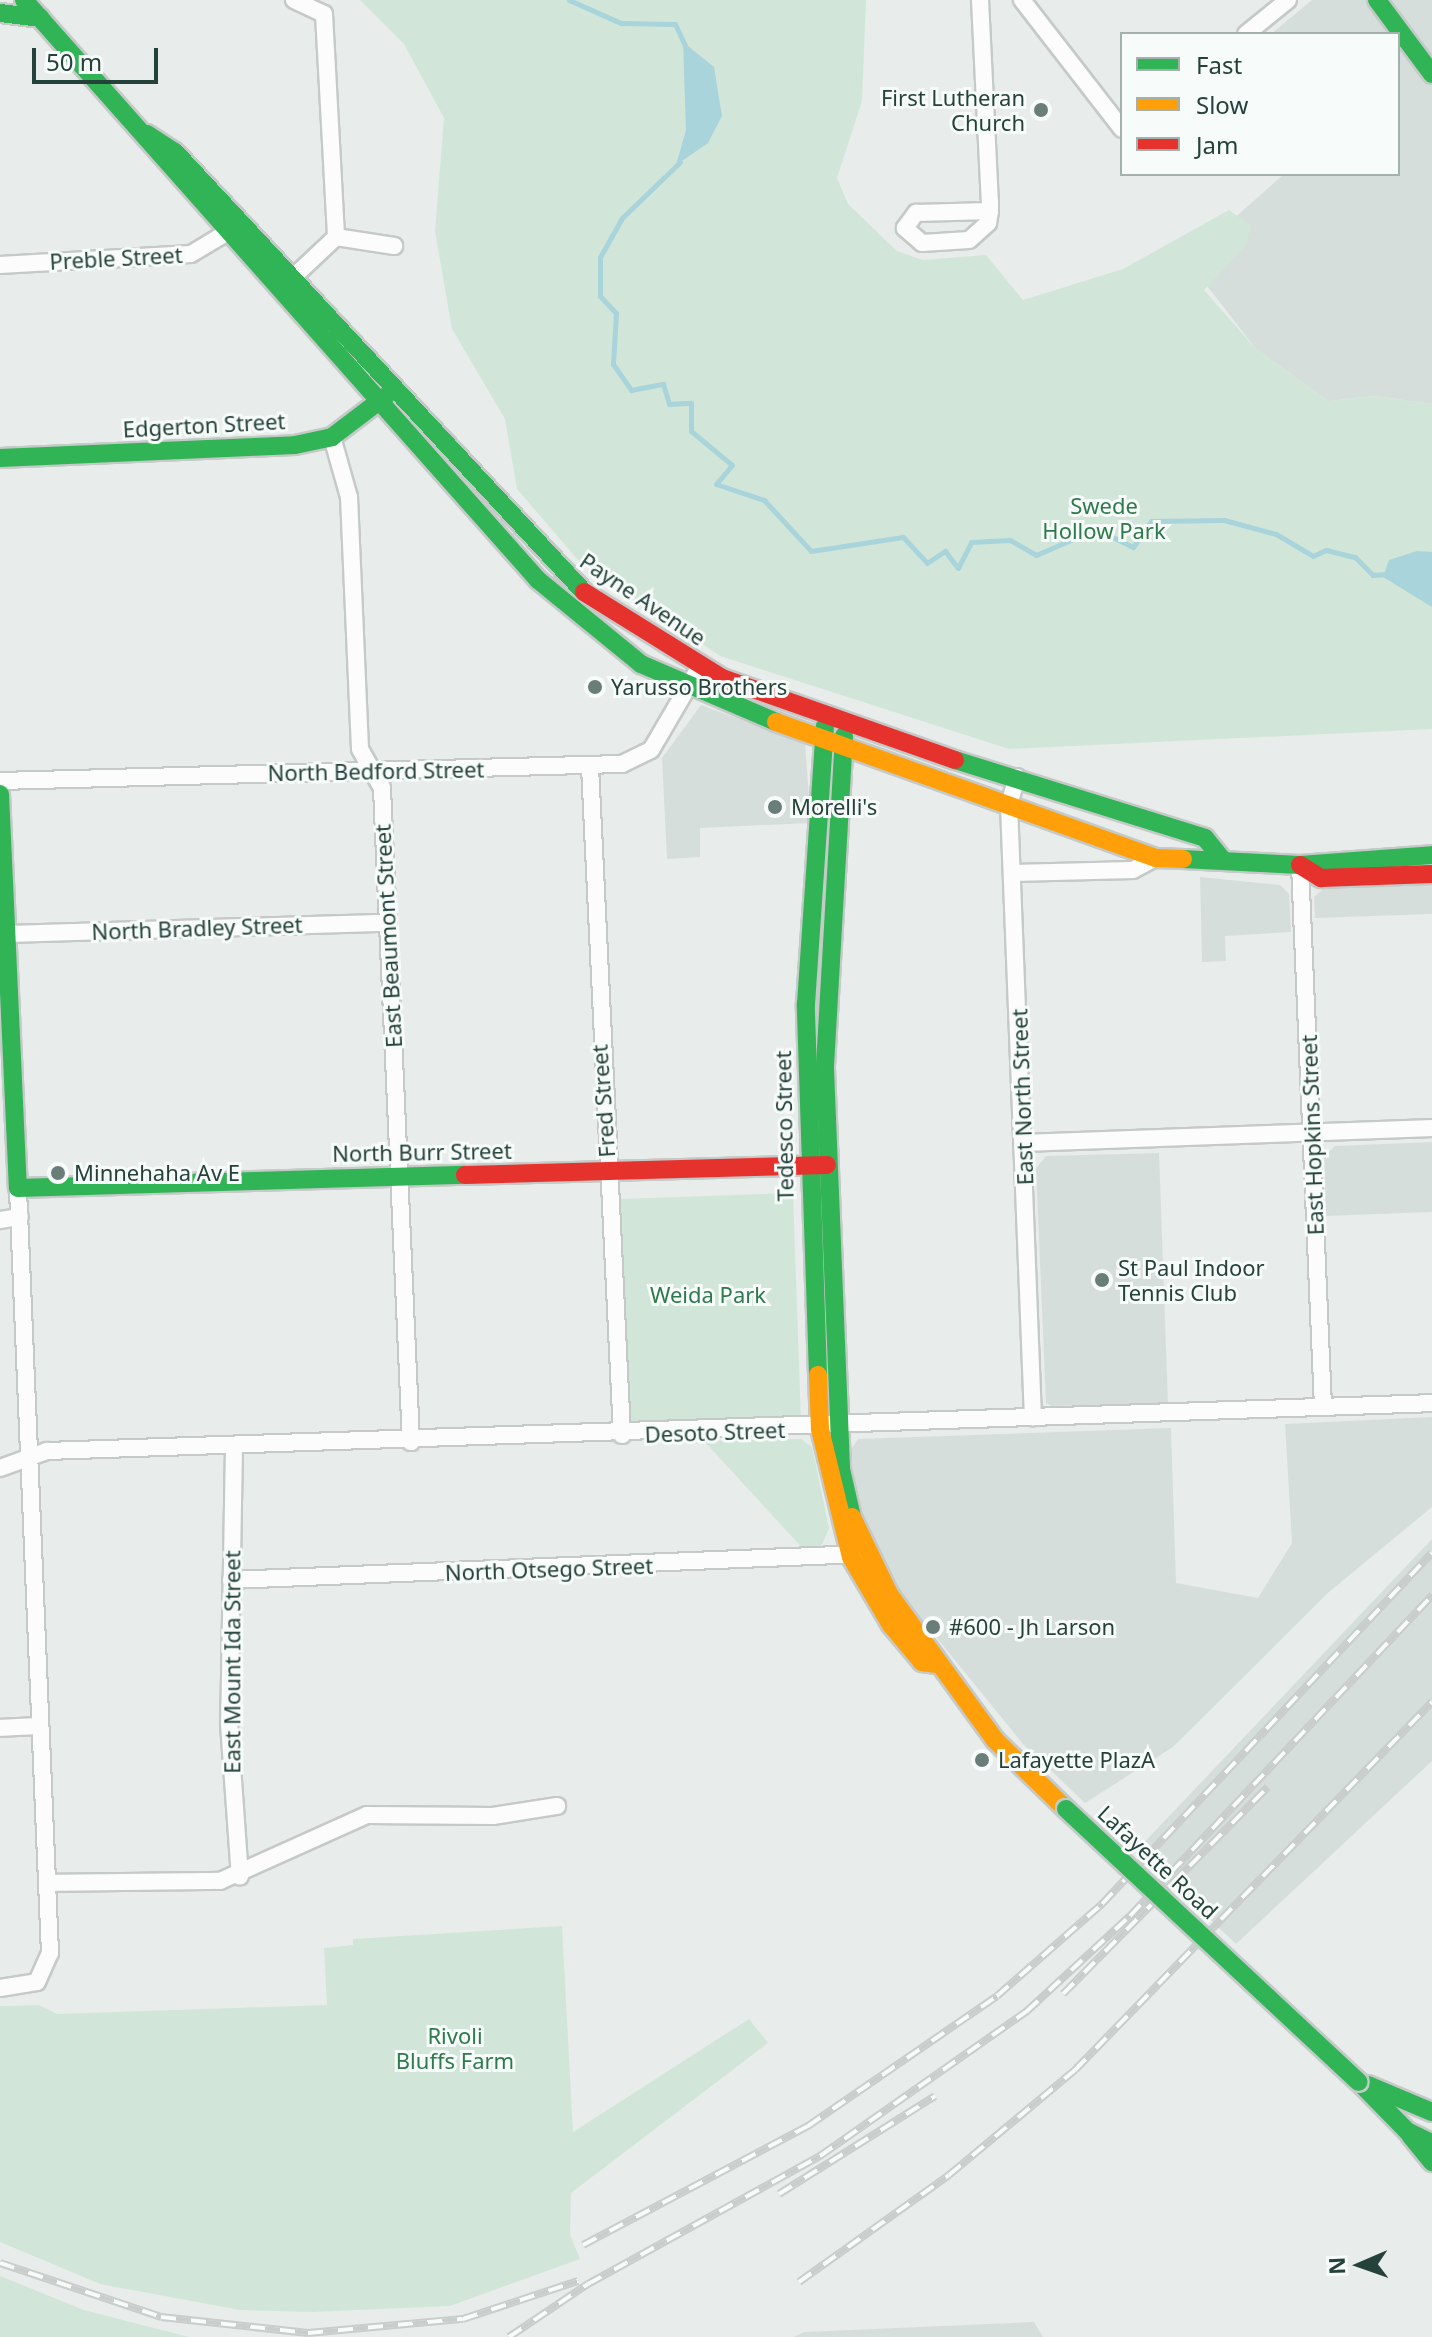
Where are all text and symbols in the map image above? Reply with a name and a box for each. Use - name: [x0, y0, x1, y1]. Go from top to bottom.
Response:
- scale bar: [36, 32, 162, 82]
- legend: [1120, 32, 1400, 176]
- text: 50 m: [46, 45, 102, 78]
- text: Fast: [1196, 48, 1242, 81]
- place label: First Lutheran Church: [881, 84, 1025, 136]
- text: Slow: [1196, 88, 1248, 121]
- marker: First Lutheran Church: [1032, 101, 1050, 119]
- text: Jam: [1196, 128, 1238, 161]
- street label: Preble Street: [49, 241, 183, 275]
- street label: Edgerton Street: [122, 408, 286, 442]
- park label: Swede Hollow Park: [1042, 492, 1166, 544]
- street label: Payne Avenue: [575, 547, 711, 651]
- place label: Yarusso Brothers: [611, 674, 787, 700]
- marker: Yarusso Brothers: [586, 678, 604, 696]
- street label: North Bedford Street: [267, 756, 485, 786]
- place label: Morelli's: [791, 794, 877, 820]
- marker: Morelli's: [766, 798, 784, 816]
- street label: East Beaumont Street: [369, 823, 407, 1049]
- street label: North Bradley Street: [91, 911, 303, 945]
- street label: East North Street: [1006, 1008, 1038, 1186]
- street label: East Hopkins Street: [1295, 1034, 1329, 1236]
- street label: Fred Street: [586, 1044, 620, 1158]
- street label: Tedesco Street: [769, 1050, 799, 1202]
- street label: North Burr Street: [332, 1137, 512, 1167]
- place label: Minnehaha Av E: [74, 1160, 240, 1186]
- marker: Minnehaha Av E: [49, 1164, 67, 1182]
- place label: St Paul Indoor Tennis Club: [1118, 1254, 1265, 1306]
- marker: St Paul Indoor Tennis Club: [1093, 1271, 1111, 1289]
- park label: Weida Park: [650, 1282, 766, 1308]
- street label: Desoto Street: [644, 1416, 786, 1448]
- street label: East Mount Ida Street: [219, 1550, 245, 1774]
- street label: North Otsego Street: [444, 1552, 654, 1586]
- place label: #600 - Jh Larson: [949, 1614, 1115, 1640]
- marker: #600 - Jh Larson: [924, 1618, 942, 1636]
- place label: Lafayette PlazA: [998, 1747, 1155, 1773]
- marker: Lafayette PlazA: [973, 1751, 991, 1769]
- street label: Lafayette Road: [1093, 1800, 1223, 1924]
- park label: Rivoli Bluffs Farm: [396, 2022, 514, 2074]
- north arrow: [1320, 2225, 1400, 2305]
- text: N: [1321, 2256, 1351, 2275]

